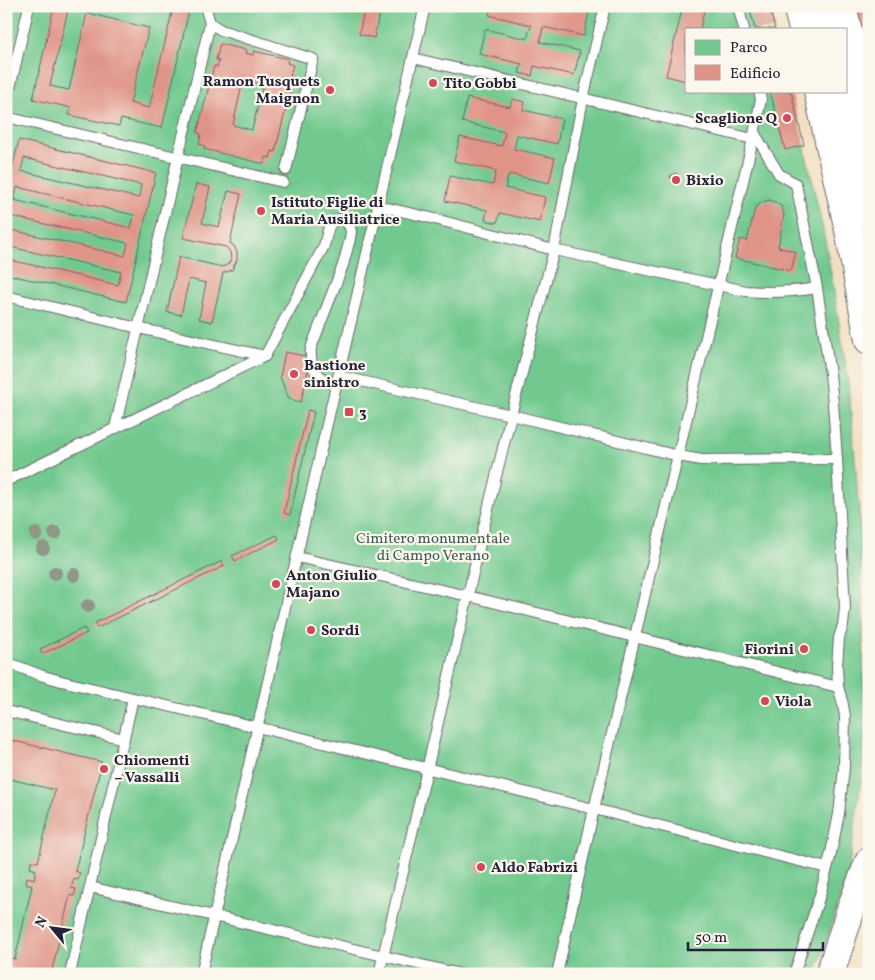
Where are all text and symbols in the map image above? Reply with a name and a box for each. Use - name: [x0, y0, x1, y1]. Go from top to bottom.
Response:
- legend: [685, 28, 848, 92]
- text: Parco: [730, 38, 767, 59]
- text: Edificio: [730, 64, 781, 85]
- place label: Ramon Tusquets Maignon: [203, 72, 320, 110]
- place label: Tito Gobbi: [443, 74, 517, 95]
- marker: Tito Gobbi: [427, 77, 439, 89]
- marker: Ramon Tusquets Maignon: [324, 84, 336, 96]
- place label: Scaglione Q: [695, 109, 778, 130]
- marker: Scaglione Q: [781, 112, 793, 124]
- place label: Bixio: [686, 171, 724, 192]
- marker: Bixio: [670, 174, 682, 186]
- place label: Istituto Figlie di Maria Ausiliatrice: [271, 193, 400, 231]
- marker: Istituto Figlie di Maria Ausiliatrice: [255, 205, 267, 217]
- place label: Bastione sinistro: [304, 356, 366, 394]
- marker: Bastione sinistro: [288, 368, 300, 380]
- place label: 3: [359, 403, 367, 424]
- marker: 3: [343, 406, 355, 418]
- park label: Cimitero monumentale di Campo Verano: [356, 529, 510, 567]
- place label: Anton Giulio Majano: [286, 566, 378, 604]
- marker: Anton Giulio Majano: [270, 578, 282, 590]
- place label: Sordi: [321, 621, 359, 642]
- marker: Sordi: [305, 624, 317, 636]
- place label: Fiorini: [745, 640, 794, 661]
- marker: Fiorini: [798, 643, 810, 655]
- place label: Viola: [775, 692, 812, 713]
- marker: Viola: [759, 695, 771, 707]
- place label: Chiomenti – Vassalli: [114, 751, 190, 789]
- marker: Chiomenti – Vassalli: [98, 763, 110, 775]
- place label: Aldo Fabrizi: [491, 858, 578, 879]
- marker: Aldo Fabrizi: [475, 861, 487, 873]
- north arrow: [28, 902, 78, 952]
- text: N: [31, 913, 53, 931]
- scale bar: [688, 920, 822, 952]
- text: 50 m: [695, 928, 727, 949]

